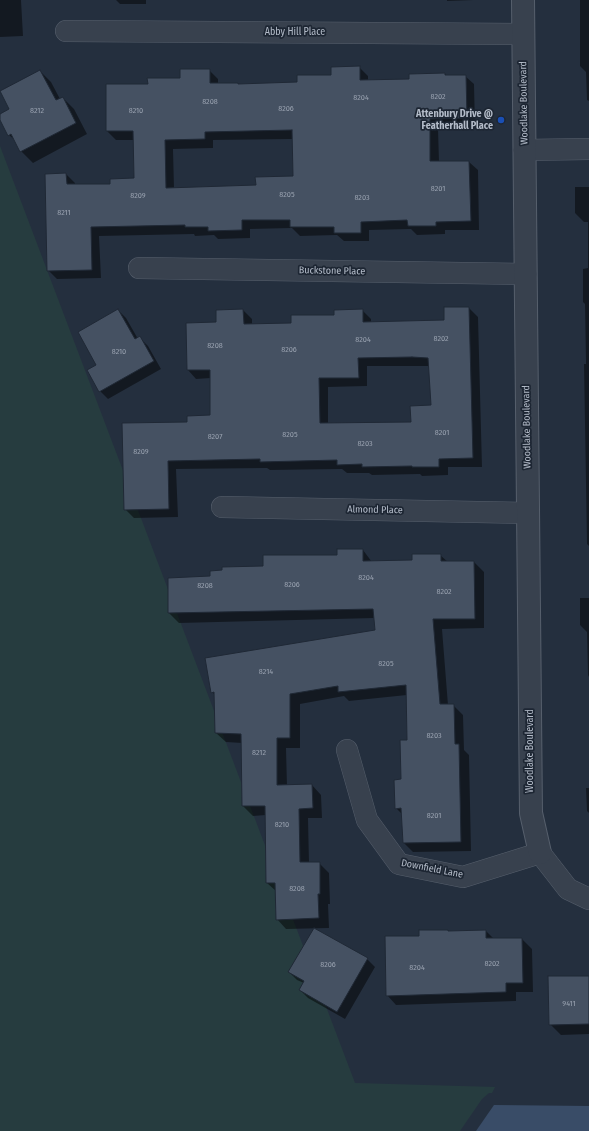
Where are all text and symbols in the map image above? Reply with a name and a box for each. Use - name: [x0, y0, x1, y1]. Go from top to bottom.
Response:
- street label: Abby Hill Place: [265, 26, 325, 38]
- street label: Woodlake Boulevard: [517, 61, 531, 145]
- house number: 8202: [430, 92, 446, 102]
- house number: 8204: [353, 93, 369, 103]
- house number: 8208: [202, 97, 218, 107]
- house number: 8206: [278, 104, 294, 114]
- house number: 8212: [30, 106, 44, 116]
- house number: 8210: [129, 106, 143, 116]
- place label: Attenbury Drive @ Featherhall Place: [416, 108, 493, 132]
- marker: Attenbury Drive @ Featherhall Place: [496, 115, 506, 125]
- house number: 8201: [431, 184, 445, 194]
- house number: 8205: [279, 190, 295, 200]
- house number: 8209: [130, 191, 146, 201]
- house number: 8203: [354, 193, 370, 203]
- house number: 8211: [57, 208, 71, 218]
- street label: Buckstone Place: [299, 264, 365, 278]
- house number: 8202: [433, 334, 449, 344]
- house number: 8204: [355, 335, 371, 345]
- house number: 8208: [207, 341, 223, 351]
- house number: 8206: [281, 345, 297, 355]
- house number: 8210: [112, 347, 126, 357]
- street label: Woodlake Boulevard: [520, 385, 534, 469]
- house number: 8201: [435, 428, 449, 438]
- house number: 8205: [282, 430, 298, 440]
- house number: 8207: [208, 432, 222, 442]
- house number: 8203: [357, 439, 373, 449]
- house number: 8209: [133, 447, 149, 457]
- street label: Almond Place: [347, 504, 403, 516]
- house number: 8204: [358, 573, 374, 583]
- house number: 8206: [284, 580, 300, 590]
- house number: 8208: [197, 581, 213, 591]
- house number: 8202: [436, 587, 452, 597]
- house number: 8205: [378, 659, 394, 669]
- house number: 8214: [259, 667, 273, 677]
- street label: Woodlake Boulevard: [524, 709, 536, 793]
- house number: 8203: [426, 731, 442, 741]
- house number: 8212: [252, 748, 266, 758]
- house number: 8201: [427, 811, 441, 821]
- house number: 8210: [275, 820, 289, 830]
- street label: Downfield Lane: [400, 857, 464, 881]
- house number: 8208: [289, 884, 305, 894]
- house number: 8202: [484, 959, 500, 969]
- house number: 8206: [320, 960, 336, 970]
- house number: 8204: [409, 963, 425, 973]
- house number: 9411: [562, 999, 576, 1009]

